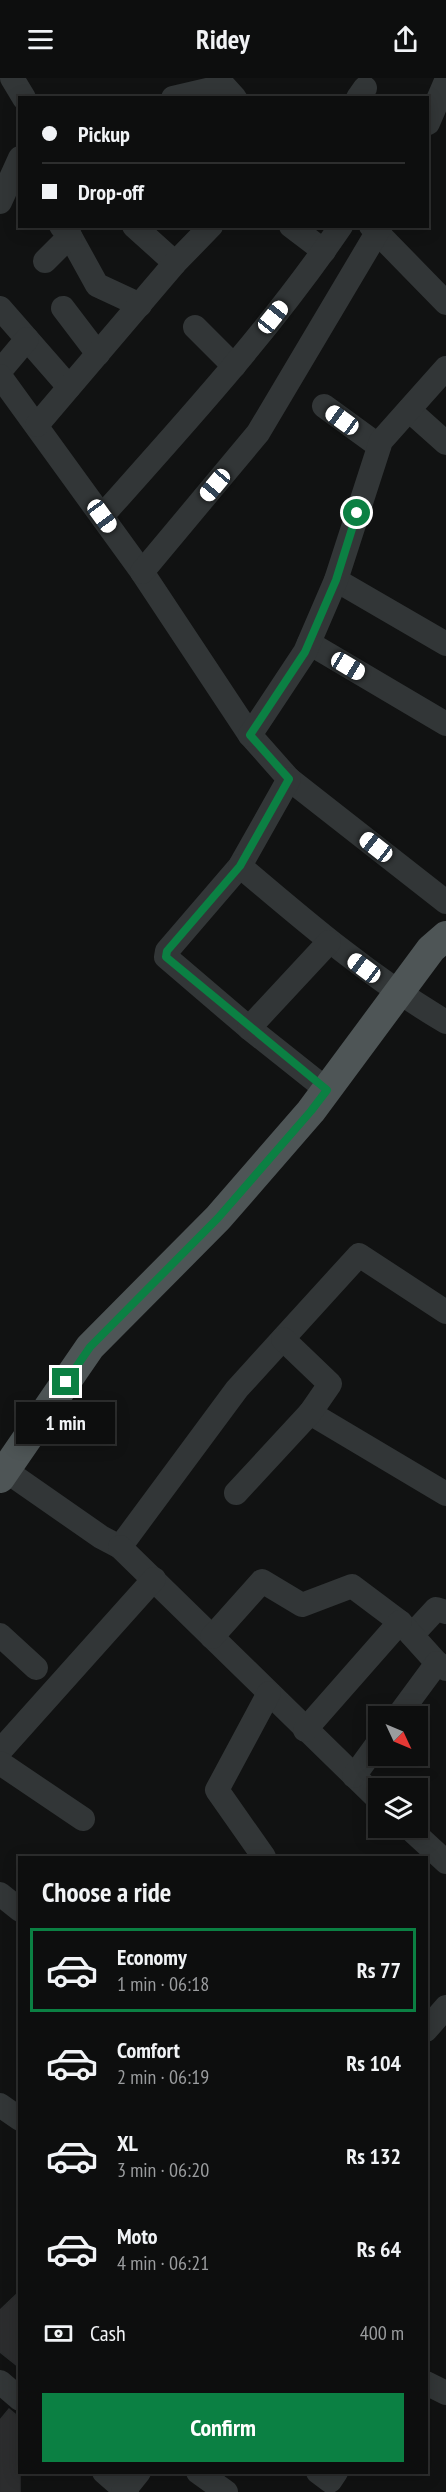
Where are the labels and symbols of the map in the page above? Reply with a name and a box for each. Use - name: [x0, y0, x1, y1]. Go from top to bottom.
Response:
- car: [255, 297, 291, 337]
- car: [322, 402, 362, 438]
- car: [197, 465, 233, 505]
- car: [84, 496, 120, 536]
- route start: [343, 499, 370, 526]
- car: [328, 649, 368, 683]
- car: [356, 829, 396, 865]
- car: [344, 950, 384, 986]
- route end: [52, 1368, 79, 1395]
- callout: 1 min: [16, 1403, 116, 1445]
- north arrow: [368, 1706, 428, 1766]

